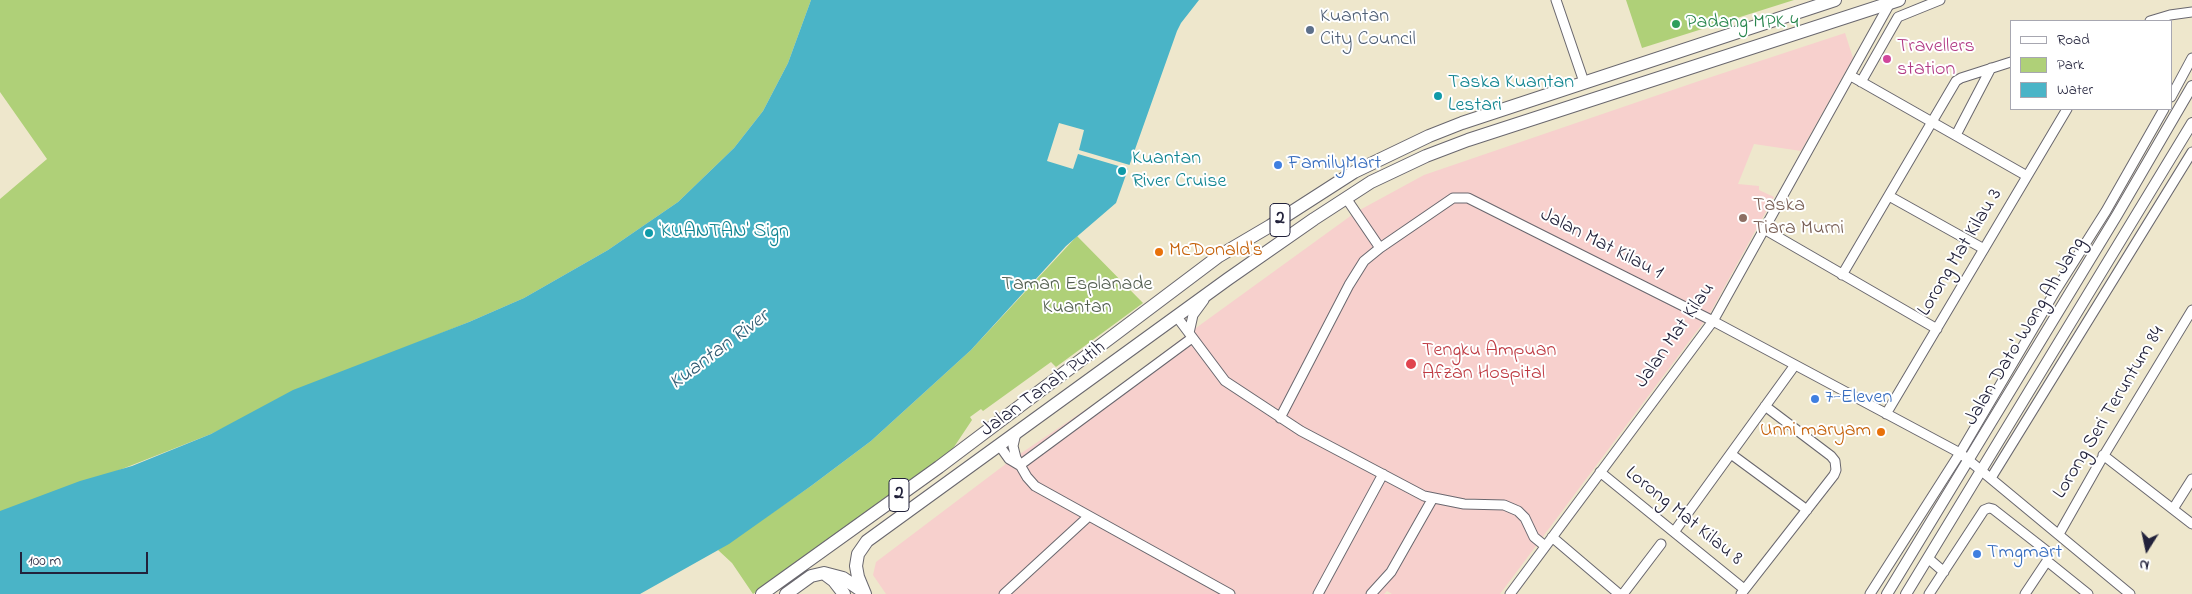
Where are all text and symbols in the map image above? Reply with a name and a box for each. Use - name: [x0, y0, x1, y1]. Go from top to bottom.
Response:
- place label: Kuantan City Council: [1320, 6, 1416, 53]
- place label: Padang MPK 4: [1686, 12, 1799, 36]
- marker: Padang MPK 4: [1670, 18, 1682, 30]
- legend: [2010, 20, 2172, 110]
- marker: Kuantan City Council: [1304, 24, 1316, 36]
- text: Road: [2057, 29, 2090, 51]
- place label: Travellers station: [1897, 36, 1975, 83]
- marker: Travellers station: [1881, 53, 1893, 65]
- text: Park: [2057, 54, 2084, 76]
- place label: Taska Kuantan Lestari: [1448, 72, 1574, 119]
- text: Water: [2057, 79, 2093, 101]
- marker: Taska Kuantan Lestari: [1432, 90, 1444, 102]
- place label: Kuantan River Cruise: [1132, 148, 1226, 195]
- place label: FamilyMart: [1288, 153, 1381, 177]
- marker: FamilyMart: [1272, 159, 1284, 171]
- marker: Kuantan River Cruise: [1116, 165, 1128, 177]
- street label: Lorong Mat Kilau 3: [1913, 185, 2009, 321]
- place label: Taska Tiara Murni: [1753, 195, 1844, 242]
- road number: 2: [1270, 204, 1290, 236]
- street label: Jalan Mat Kilau 1: [1536, 204, 1666, 286]
- marker: Taska Tiara Murni: [1737, 212, 1749, 224]
- place label: 'KUANTAN' Sign: [659, 221, 789, 245]
- marker: 'KUANTAN' Sign: [643, 227, 655, 239]
- street label: Jalan Dato' Wong Ah Jang: [1960, 234, 2092, 430]
- place label: McDonald's: [1169, 240, 1263, 264]
- marker: McDonald's: [1153, 246, 1165, 258]
- park label: Taman Esplanade Kuantan: [1001, 274, 1153, 321]
- street label: Jalan Mat Kilau: [1631, 279, 1721, 393]
- water label: Kuantan River: [665, 305, 775, 397]
- street label: Lorong Seri Teruntum 84: [2049, 322, 2171, 504]
- street label: Jalan Tanah Putih: [977, 337, 1111, 443]
- place label: Tengku Ampuan Afzan Hospital: [1422, 340, 1556, 387]
- marker: Tengku Ampuan Afzan Hospital: [1404, 357, 1418, 371]
- place label: 7-Eleven: [1825, 387, 1892, 411]
- marker: 7-Eleven: [1809, 393, 1821, 405]
- place label: Unni maryam: [1760, 420, 1871, 444]
- marker: Unni maryam: [1875, 426, 1887, 438]
- street label: Lorong Mat Kilau 8: [1619, 462, 1747, 572]
- road number: 2: [889, 478, 909, 512]
- north arrow: [2122, 524, 2172, 574]
- scale bar: [22, 542, 150, 574]
- place label: Tmgmart: [1987, 542, 2062, 566]
- marker: Tmgmart: [1971, 548, 1983, 560]
- text: 100 m: [28, 550, 61, 572]
- text: N: [2138, 553, 2151, 575]

